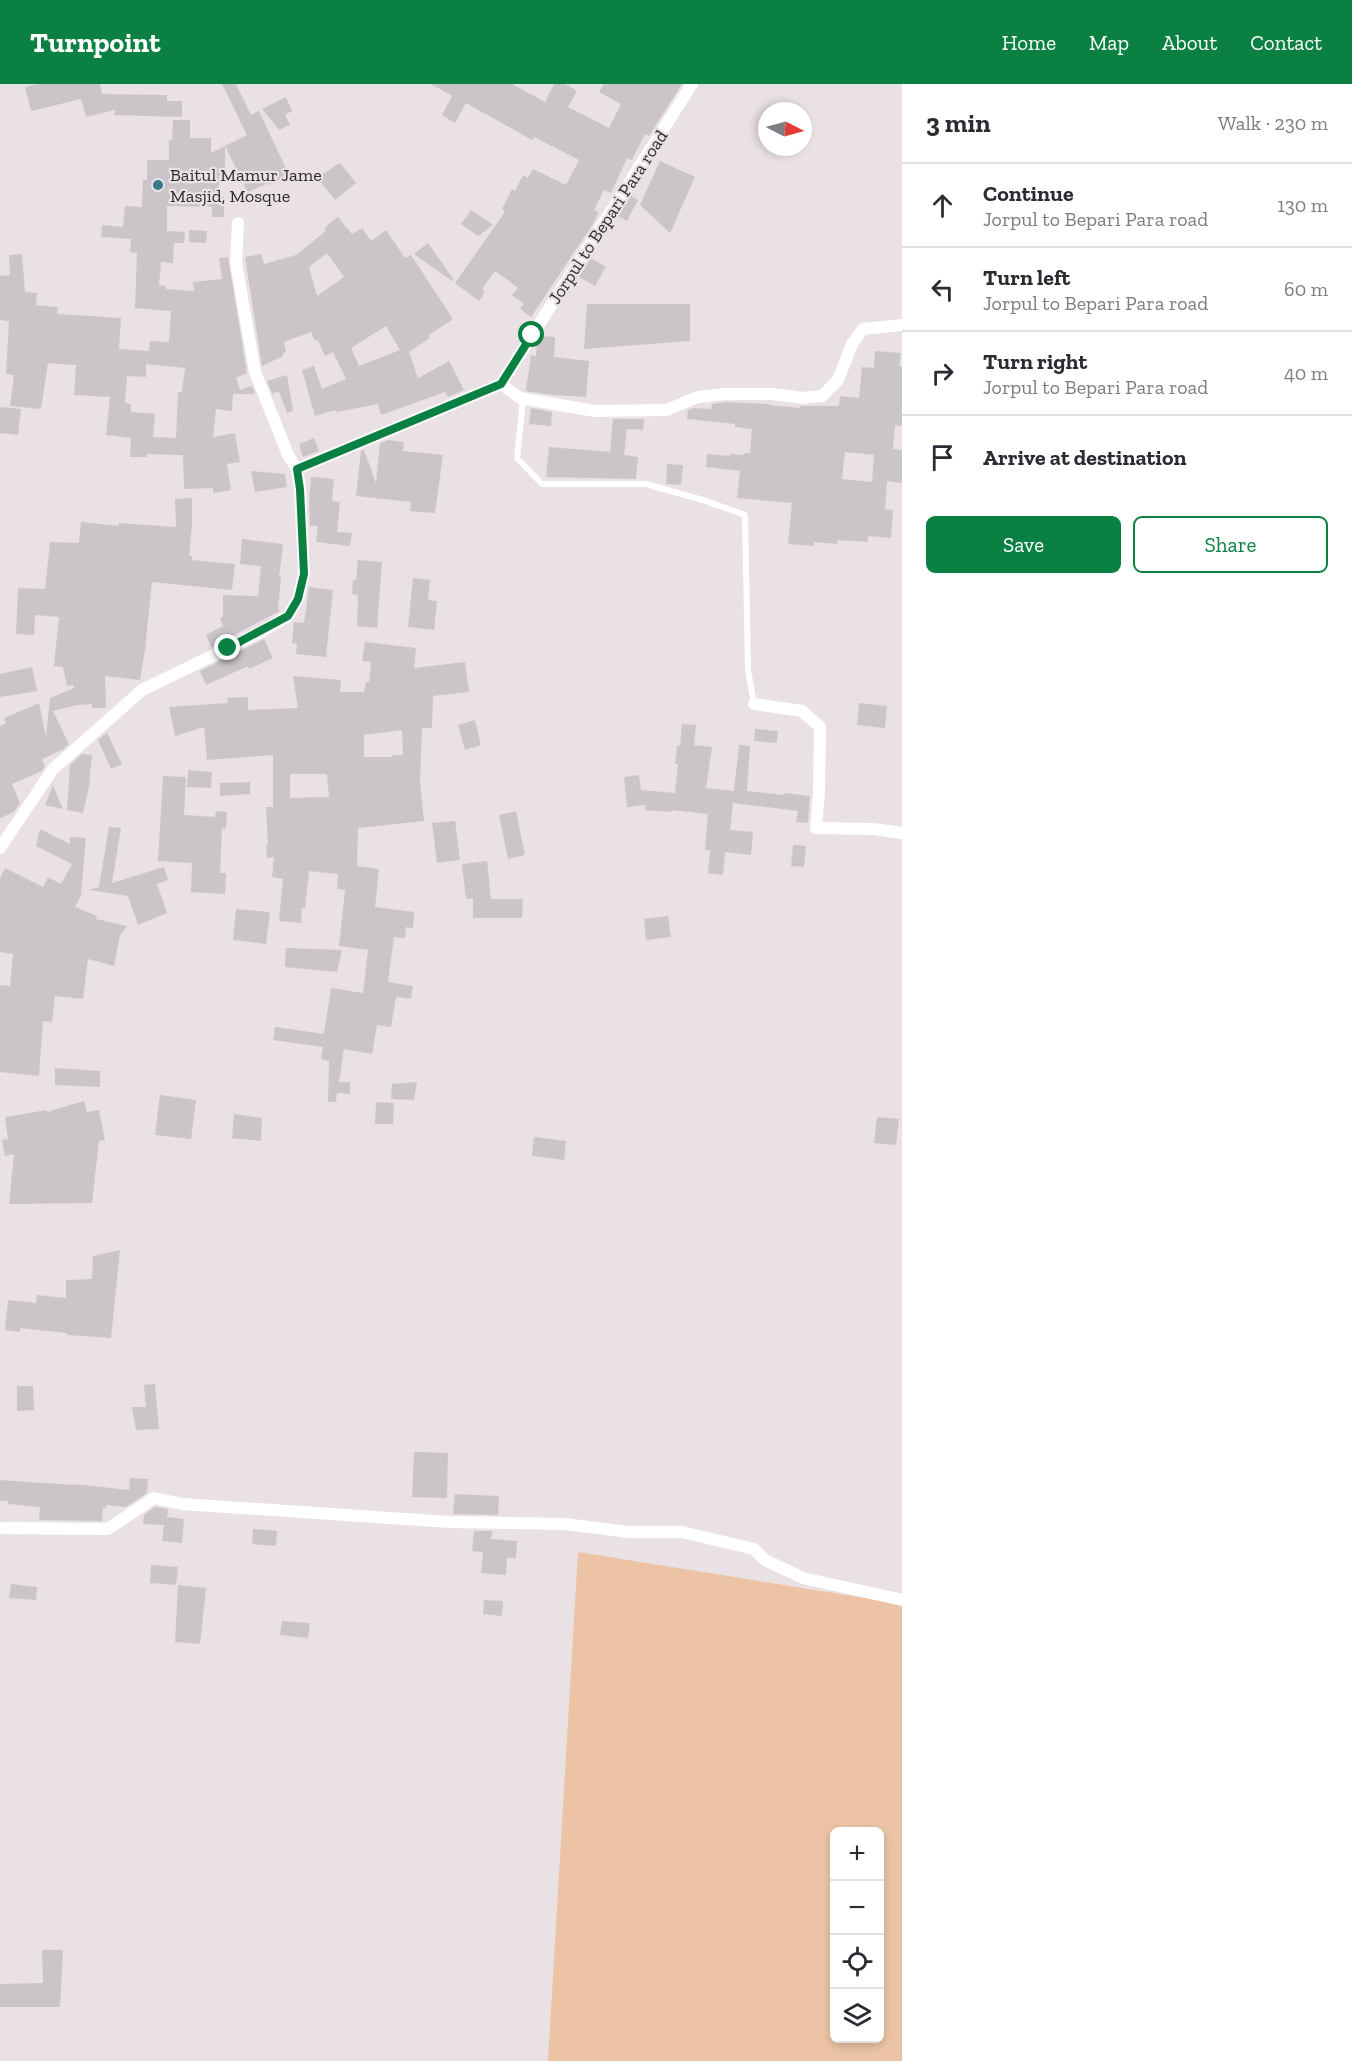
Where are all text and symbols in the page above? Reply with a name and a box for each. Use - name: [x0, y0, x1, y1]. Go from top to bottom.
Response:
- text: Turnpoint: [30, 26, 160, 59]
- text: Home: [1002, 30, 1056, 55]
- text: Map: [1089, 30, 1129, 55]
- text: About: [1162, 30, 1217, 55]
- text: Contact: [1250, 30, 1322, 55]
- north arrow: [758, 102, 812, 156]
- text: 3 min: [926, 107, 991, 139]
- text: Walk · 230 m: [1218, 111, 1328, 135]
- street label: Jorpul to Bepari Para road: [544, 126, 672, 308]
- place label: Baitul Mamur Jame Masjid, Mosque: [170, 164, 322, 207]
- marker: Baitul Mamur Jame Masjid, Mosque: [151, 178, 165, 192]
- text: Continue: [983, 180, 1074, 207]
- icon: ahead: [926, 189, 959, 222]
- text: 130 m: [1277, 193, 1328, 217]
- text: Jorpul to Bepari Para road: [983, 207, 1208, 231]
- text: Turn left: [983, 264, 1070, 291]
- icon: left: [926, 273, 959, 306]
- text: 60 m: [1284, 277, 1328, 301]
- text: Jorpul to Bepari Para road: [983, 291, 1208, 315]
- route start: [518, 321, 544, 347]
- text: Turn right: [983, 348, 1087, 375]
- icon: right: [926, 357, 959, 390]
- text: 40 m: [1284, 361, 1328, 385]
- text: Jorpul to Bepari Para road: [983, 375, 1208, 399]
- icon: arrive: [926, 441, 959, 474]
- text: Arrive at destination: [983, 444, 1186, 471]
- button: Save: [926, 516, 1121, 573]
- button: Share: [1133, 516, 1328, 573]
- route end: [214, 634, 240, 660]
- map controls: [830, 1827, 884, 2043]
- button: +: [830, 1827, 884, 1881]
- button: −: [830, 1881, 884, 1935]
- button: locate: [830, 1935, 884, 1989]
- button: layers: [830, 1989, 884, 2043]

